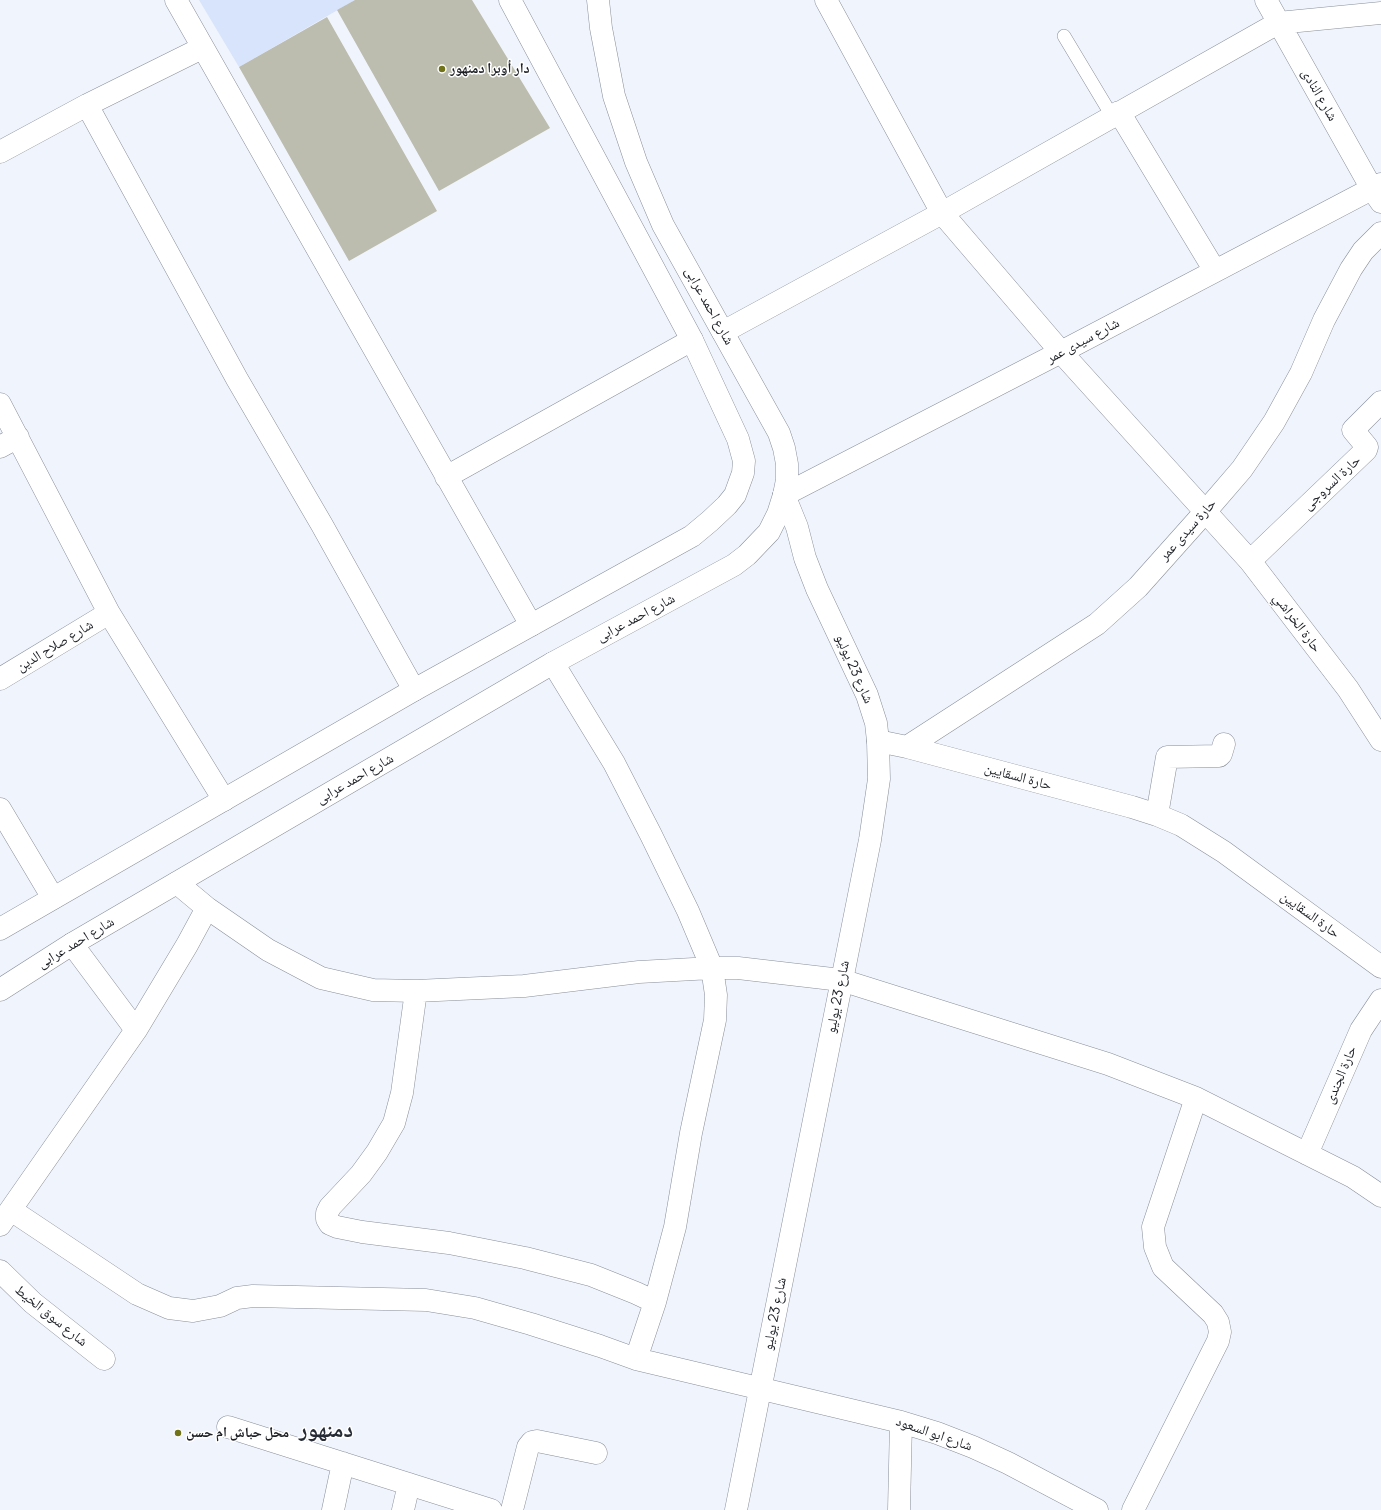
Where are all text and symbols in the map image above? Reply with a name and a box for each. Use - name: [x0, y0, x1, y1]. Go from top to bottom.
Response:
- place label: دار أوبرا دمنهور: [450, 61, 530, 77]
- marker: دار أوبرا دمنهور: [437, 64, 447, 74]
- street label: شارع النادى: [1297, 66, 1341, 124]
- street label: شارع احمد عرابى: [681, 264, 737, 348]
- street label: شارع سيدى عمر: [1044, 315, 1122, 367]
- street label: حارة السروجى: [1300, 452, 1364, 514]
- street label: حارة سيدى عمر: [1156, 496, 1220, 564]
- street label: شارع احمد عرابى: [594, 590, 678, 646]
- street label: حارة الخراشي: [1269, 590, 1325, 656]
- street label: شارع صلاح الدين: [14, 617, 96, 675]
- street label: شارع 23 يوليو: [831, 632, 877, 706]
- street label: شارع احمد عرابى: [313, 750, 397, 808]
- street label: حارة السقايين: [983, 760, 1053, 794]
- street label: حارة السقايين: [1277, 888, 1343, 942]
- street label: شارع احمد عرابى: [35, 914, 117, 972]
- street label: شارع 23 يوليو: [823, 959, 853, 1035]
- street label: حارة الجندى: [1321, 1043, 1361, 1107]
- street label: شارع 23 يوليو: [760, 1276, 790, 1352]
- street label: شارع سوق الخيط: [11, 1282, 91, 1350]
- street label: شارع ابو السعود: [894, 1413, 974, 1455]
- district label: دمنهور: [299, 1418, 353, 1444]
- place label: محل حباش ام حسن: [186, 1425, 289, 1441]
- marker: محل حباش ام حسن: [173, 1428, 183, 1438]

